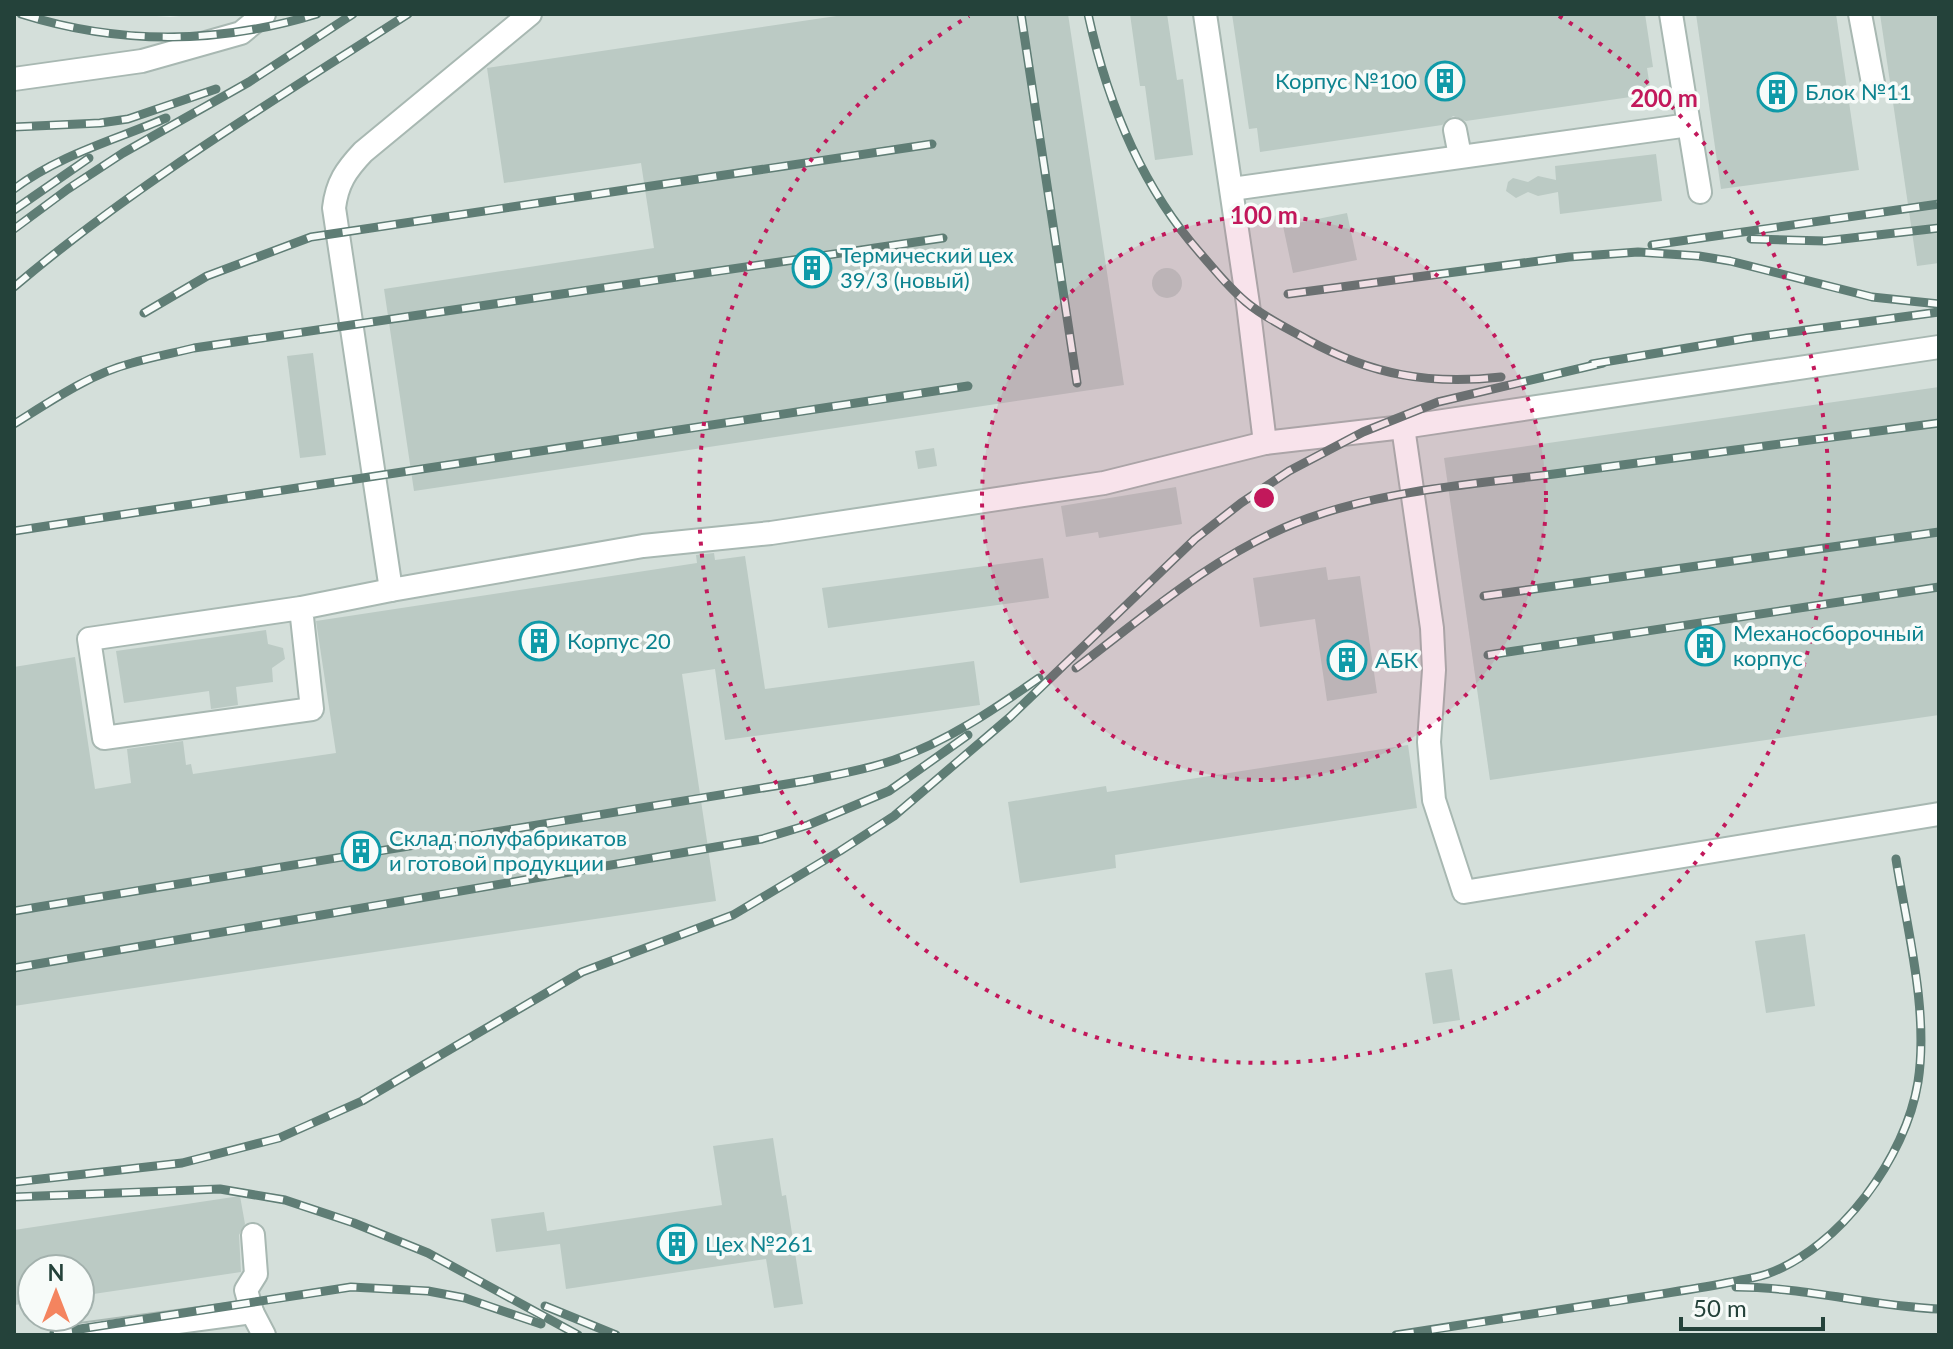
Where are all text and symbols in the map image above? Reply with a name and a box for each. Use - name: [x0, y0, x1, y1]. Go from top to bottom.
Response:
- building icon: Корпус №100: [1424, 60, 1466, 102]
- place label: Корпус №100: [1275, 67, 1417, 94]
- building icon: Блок №11: [1756, 71, 1798, 113]
- place label: Блок №11: [1805, 78, 1912, 105]
- text: 200 m: [1630, 83, 1698, 112]
- text: 100 m: [1230, 200, 1298, 229]
- place label: Термический цех 39/3 (новый): [840, 241, 1014, 293]
- building icon: Термический цех 39/3 (новый): [791, 247, 833, 289]
- centre of rings: [1250, 484, 1278, 512]
- place label: Механосборочный корпус: [1733, 619, 1924, 671]
- building icon: Корпус 20: [518, 620, 560, 662]
- building icon: Механосборочный корпус: [1684, 625, 1726, 667]
- place label: Корпус 20: [567, 627, 671, 654]
- building icon: АБК: [1326, 639, 1368, 681]
- place label: АБК: [1375, 646, 1418, 673]
- place label: Склад полуфабрикатов и готовой продукции: [389, 824, 627, 876]
- building icon: Склад полуфабрикатов и готовой продукции: [340, 830, 382, 872]
- building icon: Цех №261: [656, 1223, 698, 1265]
- place label: Цех №261: [705, 1230, 813, 1257]
- north arrow: [16, 1253, 96, 1333]
- text: N: [48, 1259, 64, 1286]
- scale bar: [1681, 1281, 1823, 1331]
- text: 50 m: [1693, 1293, 1747, 1322]

